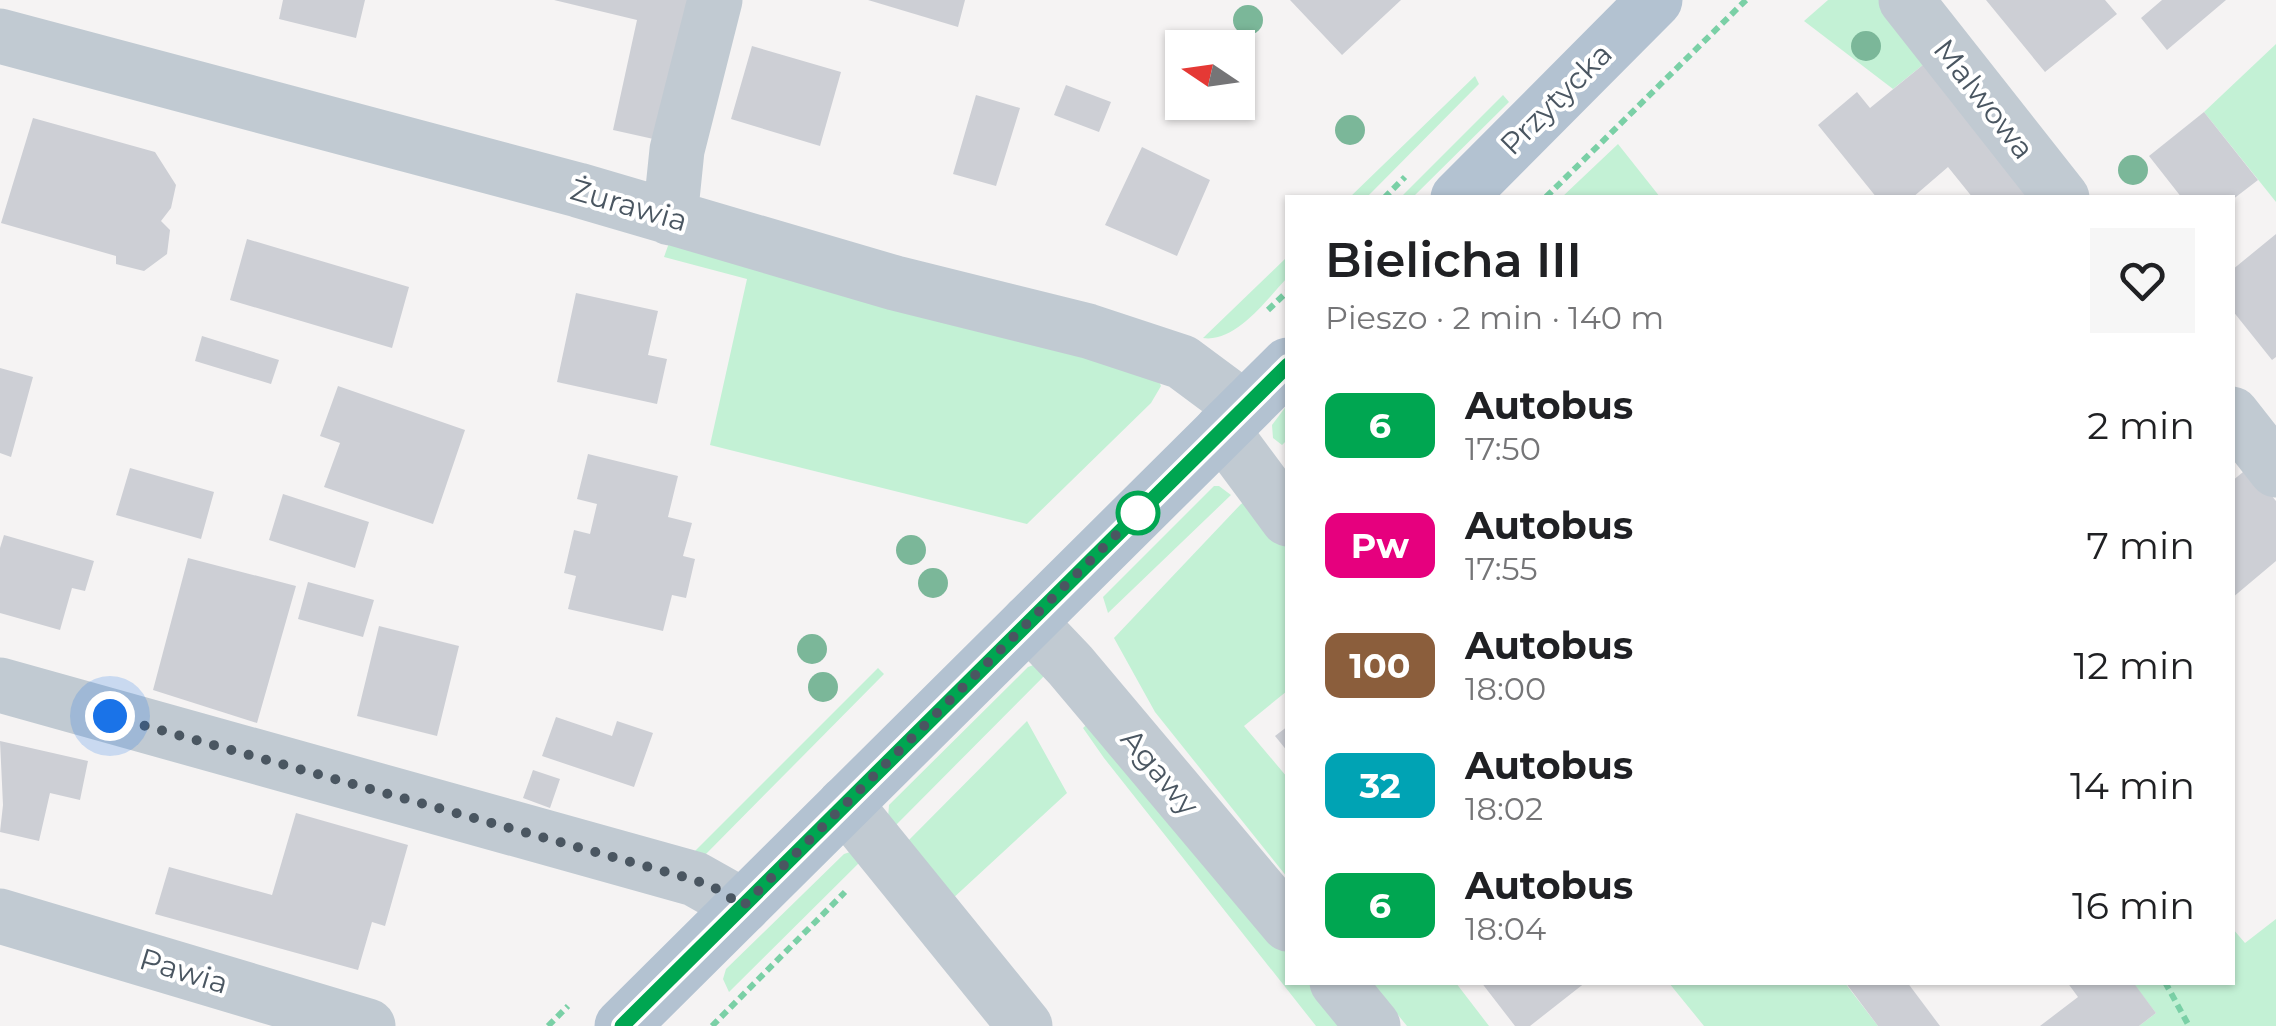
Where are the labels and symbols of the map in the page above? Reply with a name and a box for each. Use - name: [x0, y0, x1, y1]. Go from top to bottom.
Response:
- north arrow: [1165, 30, 1255, 120]
- street label: Malwowa: [1926, 32, 2042, 166]
- street label: Przytycka: [1492, 35, 1620, 163]
- street label: Żurawia: [566, 171, 692, 239]
- unlabelled marker: [1117, 492, 1159, 534]
- your location: [85, 691, 135, 741]
- street label: Agawy: [1113, 721, 1207, 823]
- street label: Pawia: [135, 940, 233, 1002]

